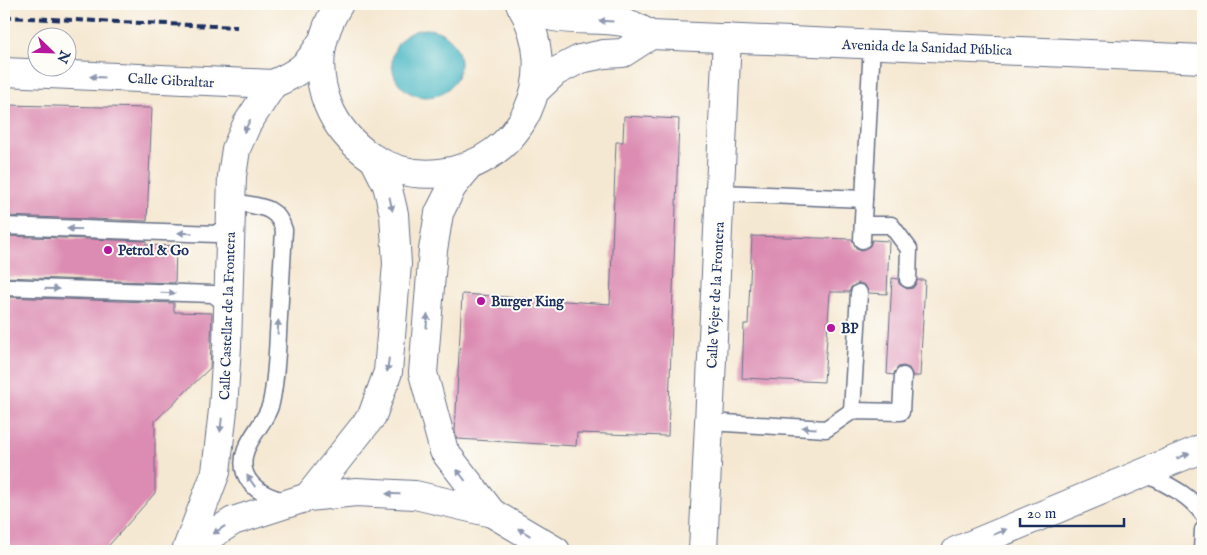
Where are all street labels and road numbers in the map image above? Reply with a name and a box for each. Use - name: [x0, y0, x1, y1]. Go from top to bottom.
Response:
- street label: Avenida de la Sanidad Pública: [841, 36, 1013, 60]
- street label: Calle Gibraltar: [127, 70, 215, 92]
- street label: Calle Vejer de la Frontera: [703, 220, 729, 369]
- street label: Calle Castellar de la Frontera: [216, 231, 240, 400]

